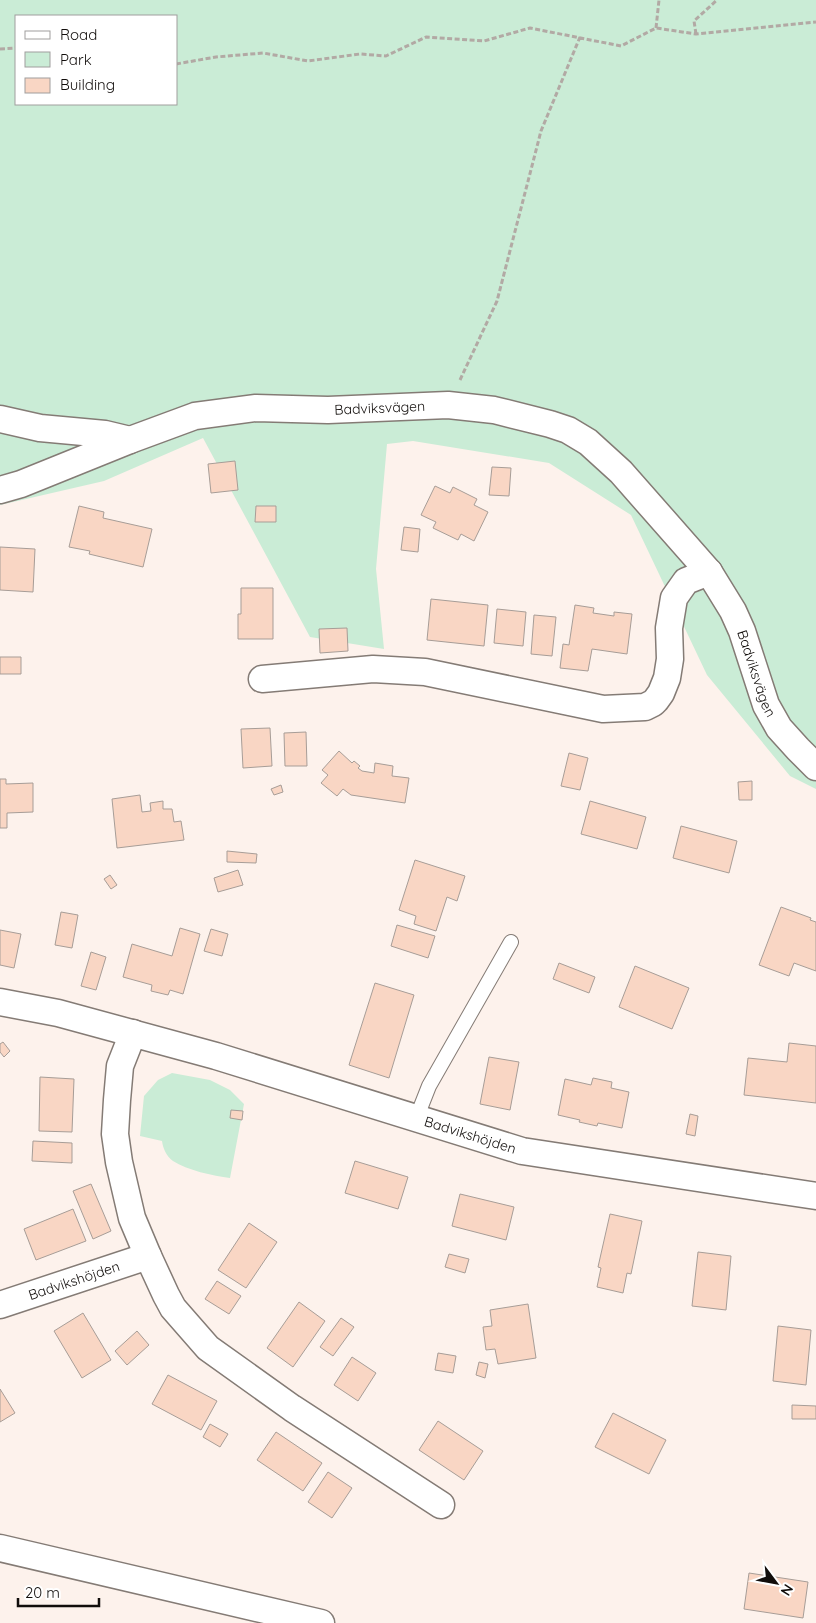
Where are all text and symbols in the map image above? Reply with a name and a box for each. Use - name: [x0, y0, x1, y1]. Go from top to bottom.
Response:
- legend: [15, 15, 178, 105]
- text: Road: [60, 25, 97, 44]
- text: Park: [60, 50, 92, 69]
- text: Building: [60, 75, 115, 94]
- street label: Badviksvägen: [334, 397, 425, 419]
- street label: Badviksvägen: [733, 628, 780, 720]
- street label: Badvikshöjden: [422, 1112, 518, 1158]
- street label: Badvikshöjden: [26, 1257, 122, 1304]
- north arrow: [751, 1558, 801, 1608]
- scale bar: [18, 1576, 99, 1608]
- text: N: [777, 1581, 797, 1599]
- text: 20 m: [25, 1583, 60, 1602]

